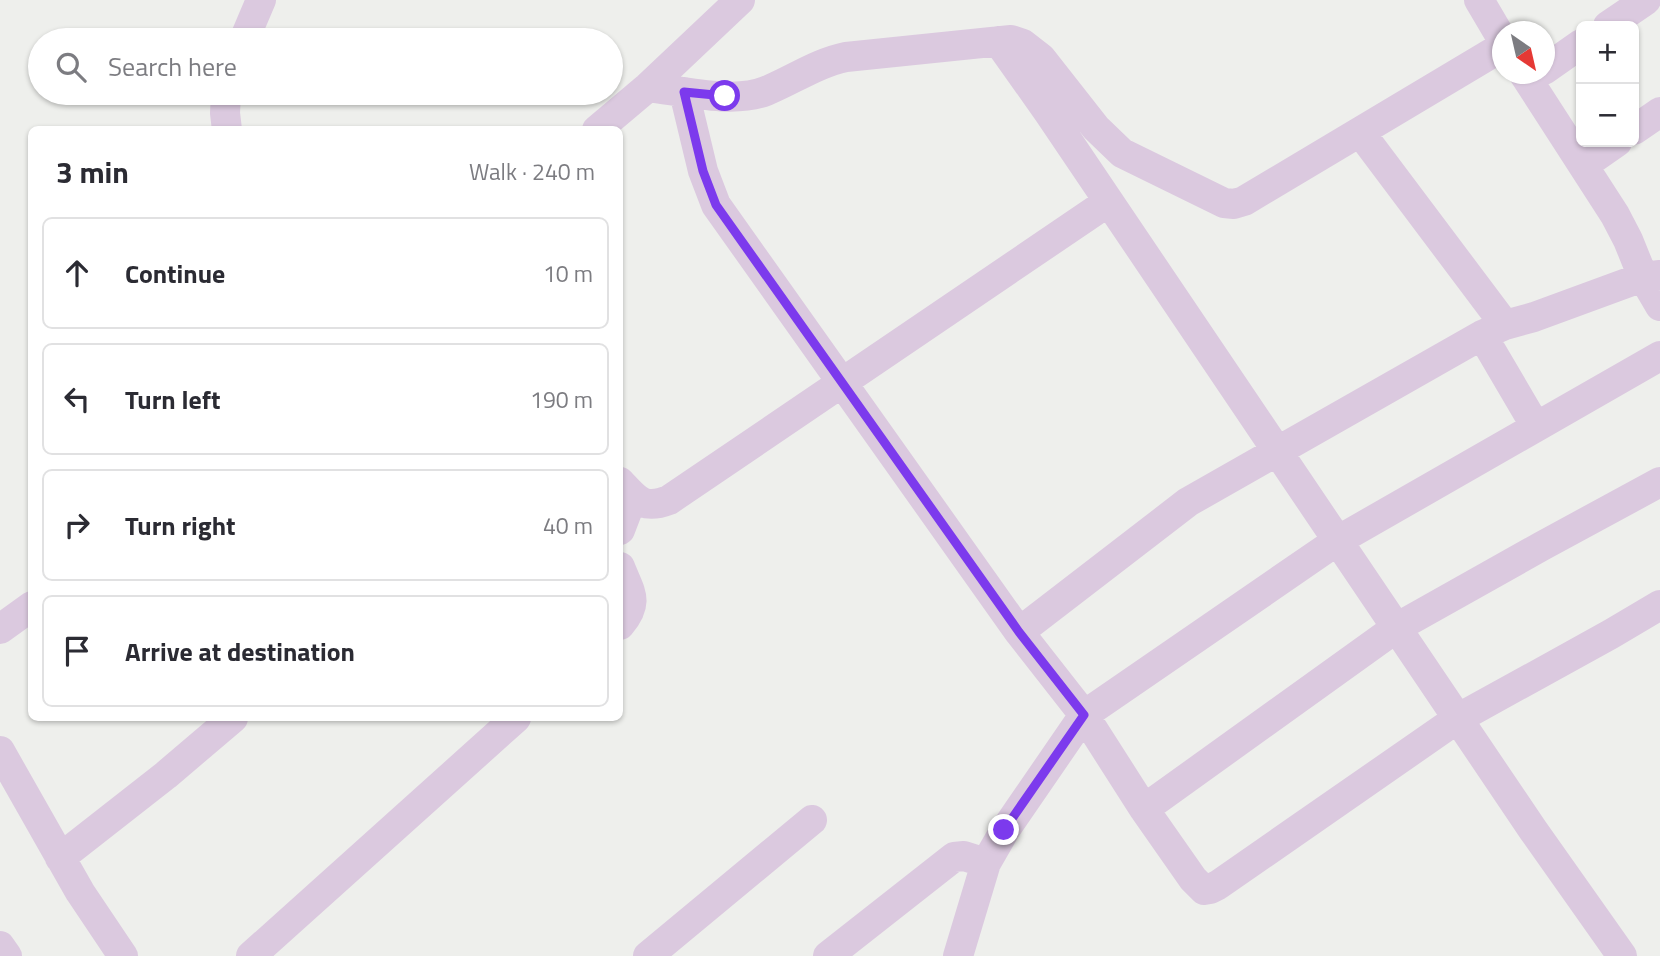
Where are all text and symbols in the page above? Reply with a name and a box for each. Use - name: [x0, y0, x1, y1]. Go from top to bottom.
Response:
- north arrow: [1492, 21, 1555, 84]
- map controls: [1576, 21, 1639, 147]
- button: +: [1576, 21, 1639, 84]
- search box: [28, 28, 623, 105]
- text: Search here: [108, 47, 237, 86]
- icon: search: [52, 48, 90, 86]
- route start: [709, 80, 740, 111]
- button: −: [1576, 84, 1639, 147]
- text: 3 min: [56, 149, 129, 195]
- text: Walk · 240 m: [469, 154, 595, 189]
- icon: ahead: [58, 254, 96, 292]
- text: Continue: [125, 254, 225, 293]
- text: 10 m: [543, 256, 593, 291]
- icon: left: [58, 380, 96, 418]
- text: Turn left: [125, 380, 220, 419]
- text: 190 m: [530, 382, 593, 417]
- icon: right: [58, 506, 96, 544]
- text: Turn right: [125, 506, 236, 545]
- text: 40 m: [543, 508, 593, 543]
- icon: arrive: [58, 632, 96, 670]
- text: Arrive at destination: [125, 632, 355, 671]
- route end: [988, 814, 1019, 845]

